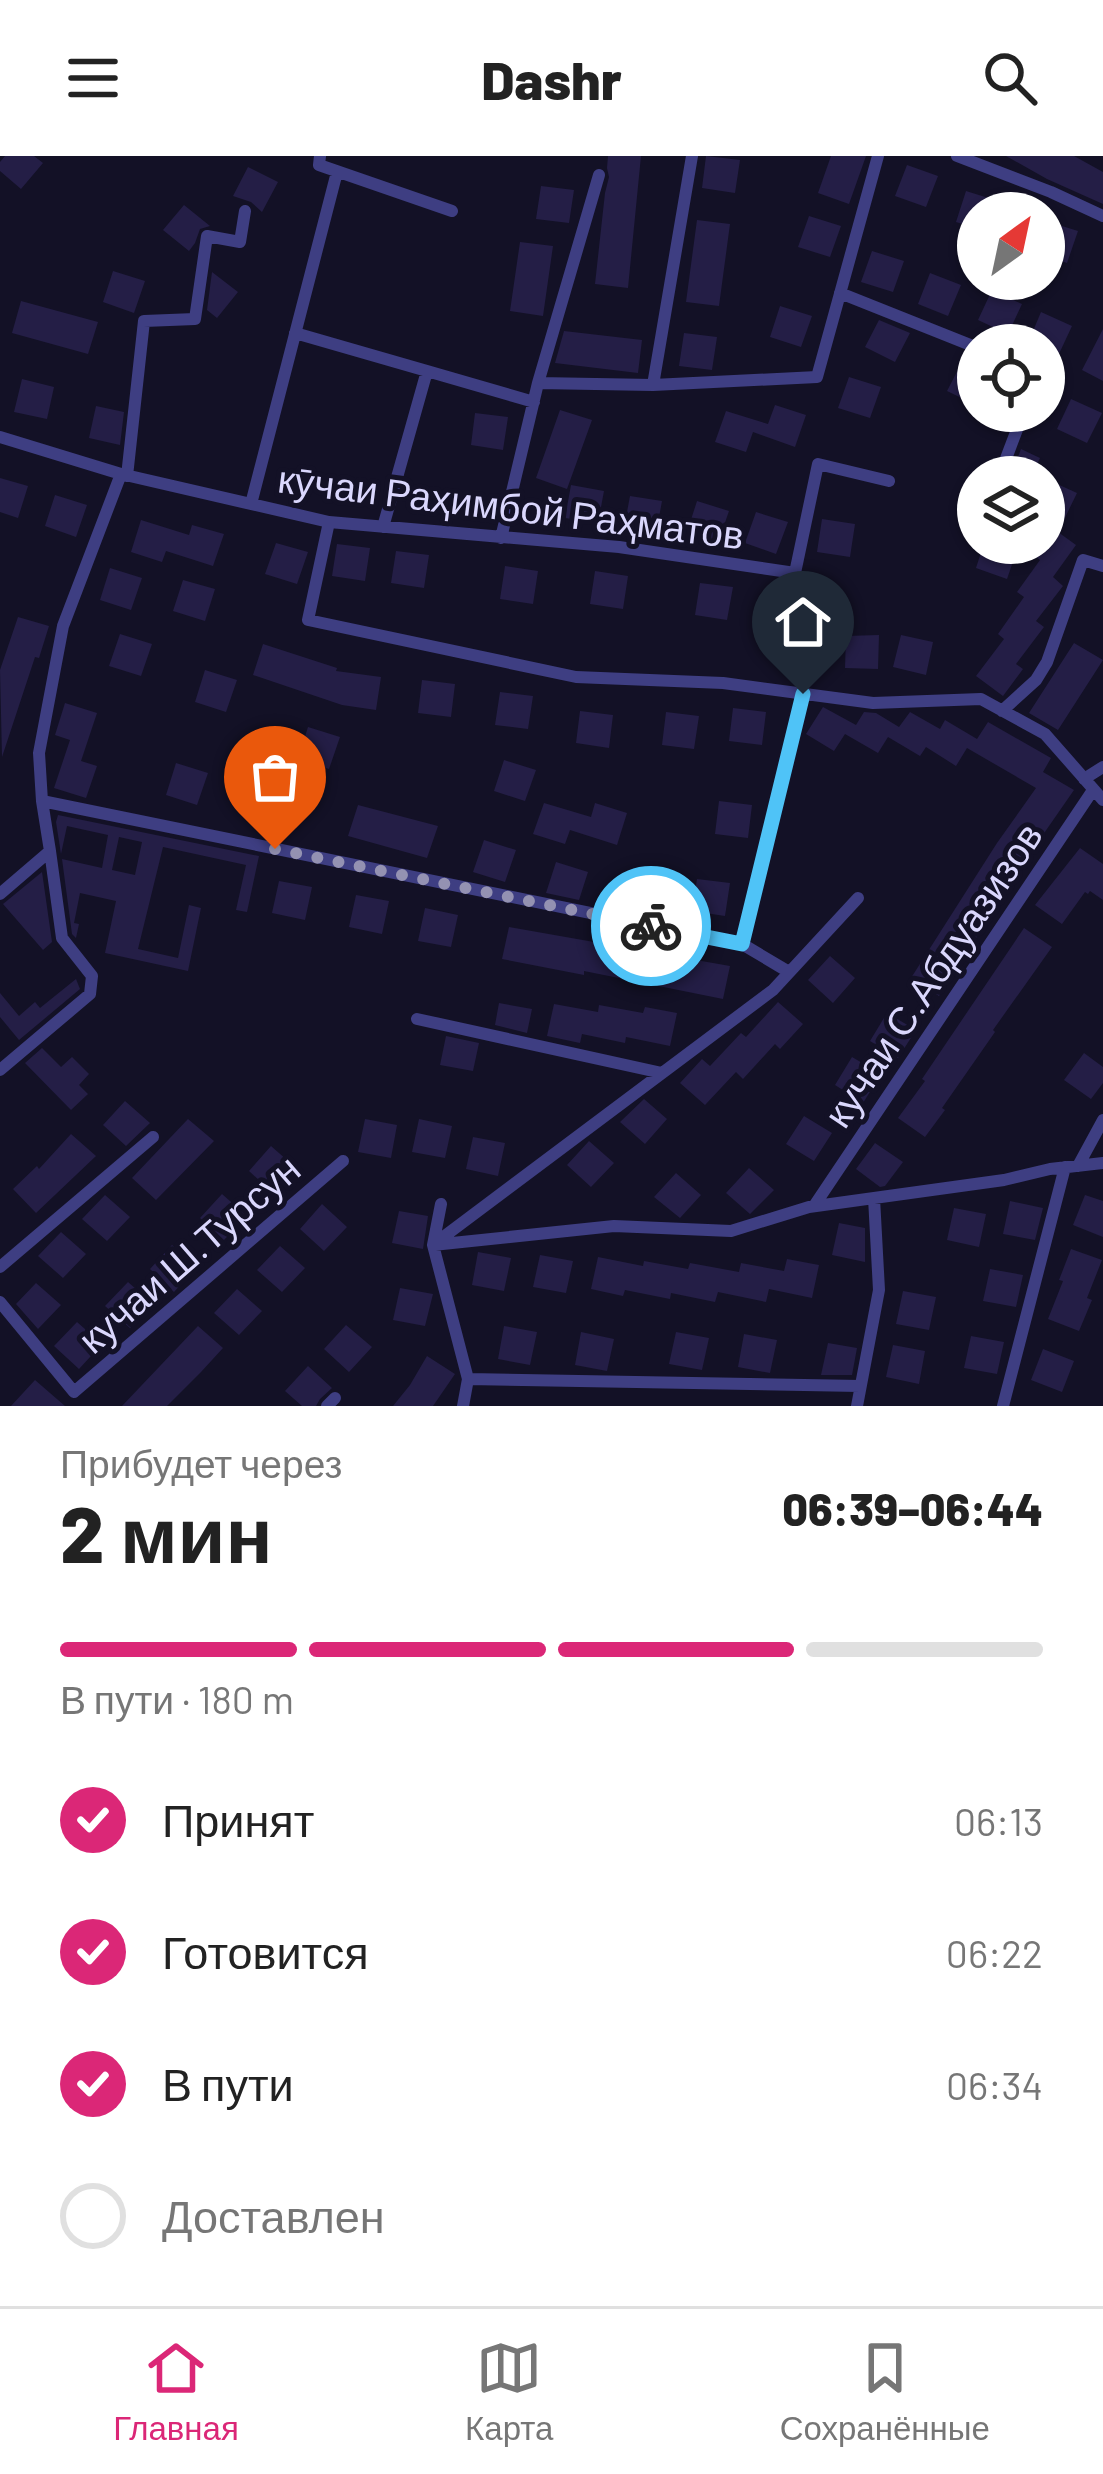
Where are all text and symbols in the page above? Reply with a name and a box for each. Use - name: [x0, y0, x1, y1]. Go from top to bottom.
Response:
- icon: menu: [60, 45, 126, 111]
- icon: search: [977, 45, 1043, 111]
- text: Dashr: [481, 46, 622, 111]
- north arrow: [957, 192, 1065, 300]
- map controls: [957, 192, 1065, 564]
- button: locate: [957, 324, 1065, 432]
- street label: кӯчаи Раҳимбой Раҳматов: [275, 454, 747, 557]
- button: layers: [957, 456, 1065, 564]
- pin: [752, 571, 854, 694]
- icon: home: [770, 589, 836, 655]
- pin: [224, 726, 326, 849]
- icon: bag: [242, 744, 308, 810]
- street label: кучаи С.Абдуазизов: [813, 813, 1051, 1135]
- courier: [591, 866, 711, 986]
- icon: bike: [618, 893, 684, 959]
- street label: кучаи Ш.Турсун: [68, 1144, 308, 1362]
- text: Прибудет через: [60, 1439, 342, 1486]
- text: 06:39–06:44: [782, 1481, 1043, 1535]
- text: 2 мин: [60, 1485, 273, 1579]
- text: В пути · 180 m: [60, 1675, 294, 1722]
- icon: check: [60, 1787, 126, 1853]
- text: Принят: [162, 1792, 314, 1846]
- text: 06:13: [954, 1797, 1043, 1844]
- icon: check: [60, 1919, 126, 1985]
- text: Готовится: [162, 1924, 369, 1978]
- text: 06:22: [946, 1929, 1043, 1976]
- icon: check: [60, 2051, 126, 2117]
- text: В пути: [162, 2056, 294, 2110]
- text: 06:34: [946, 2061, 1043, 2108]
- text: Доставлен: [162, 2188, 385, 2242]
- tab: Главная: [113, 2335, 239, 2448]
- tab: Карта: [465, 2335, 553, 2448]
- tab: Сохранённые: [780, 2335, 990, 2448]

